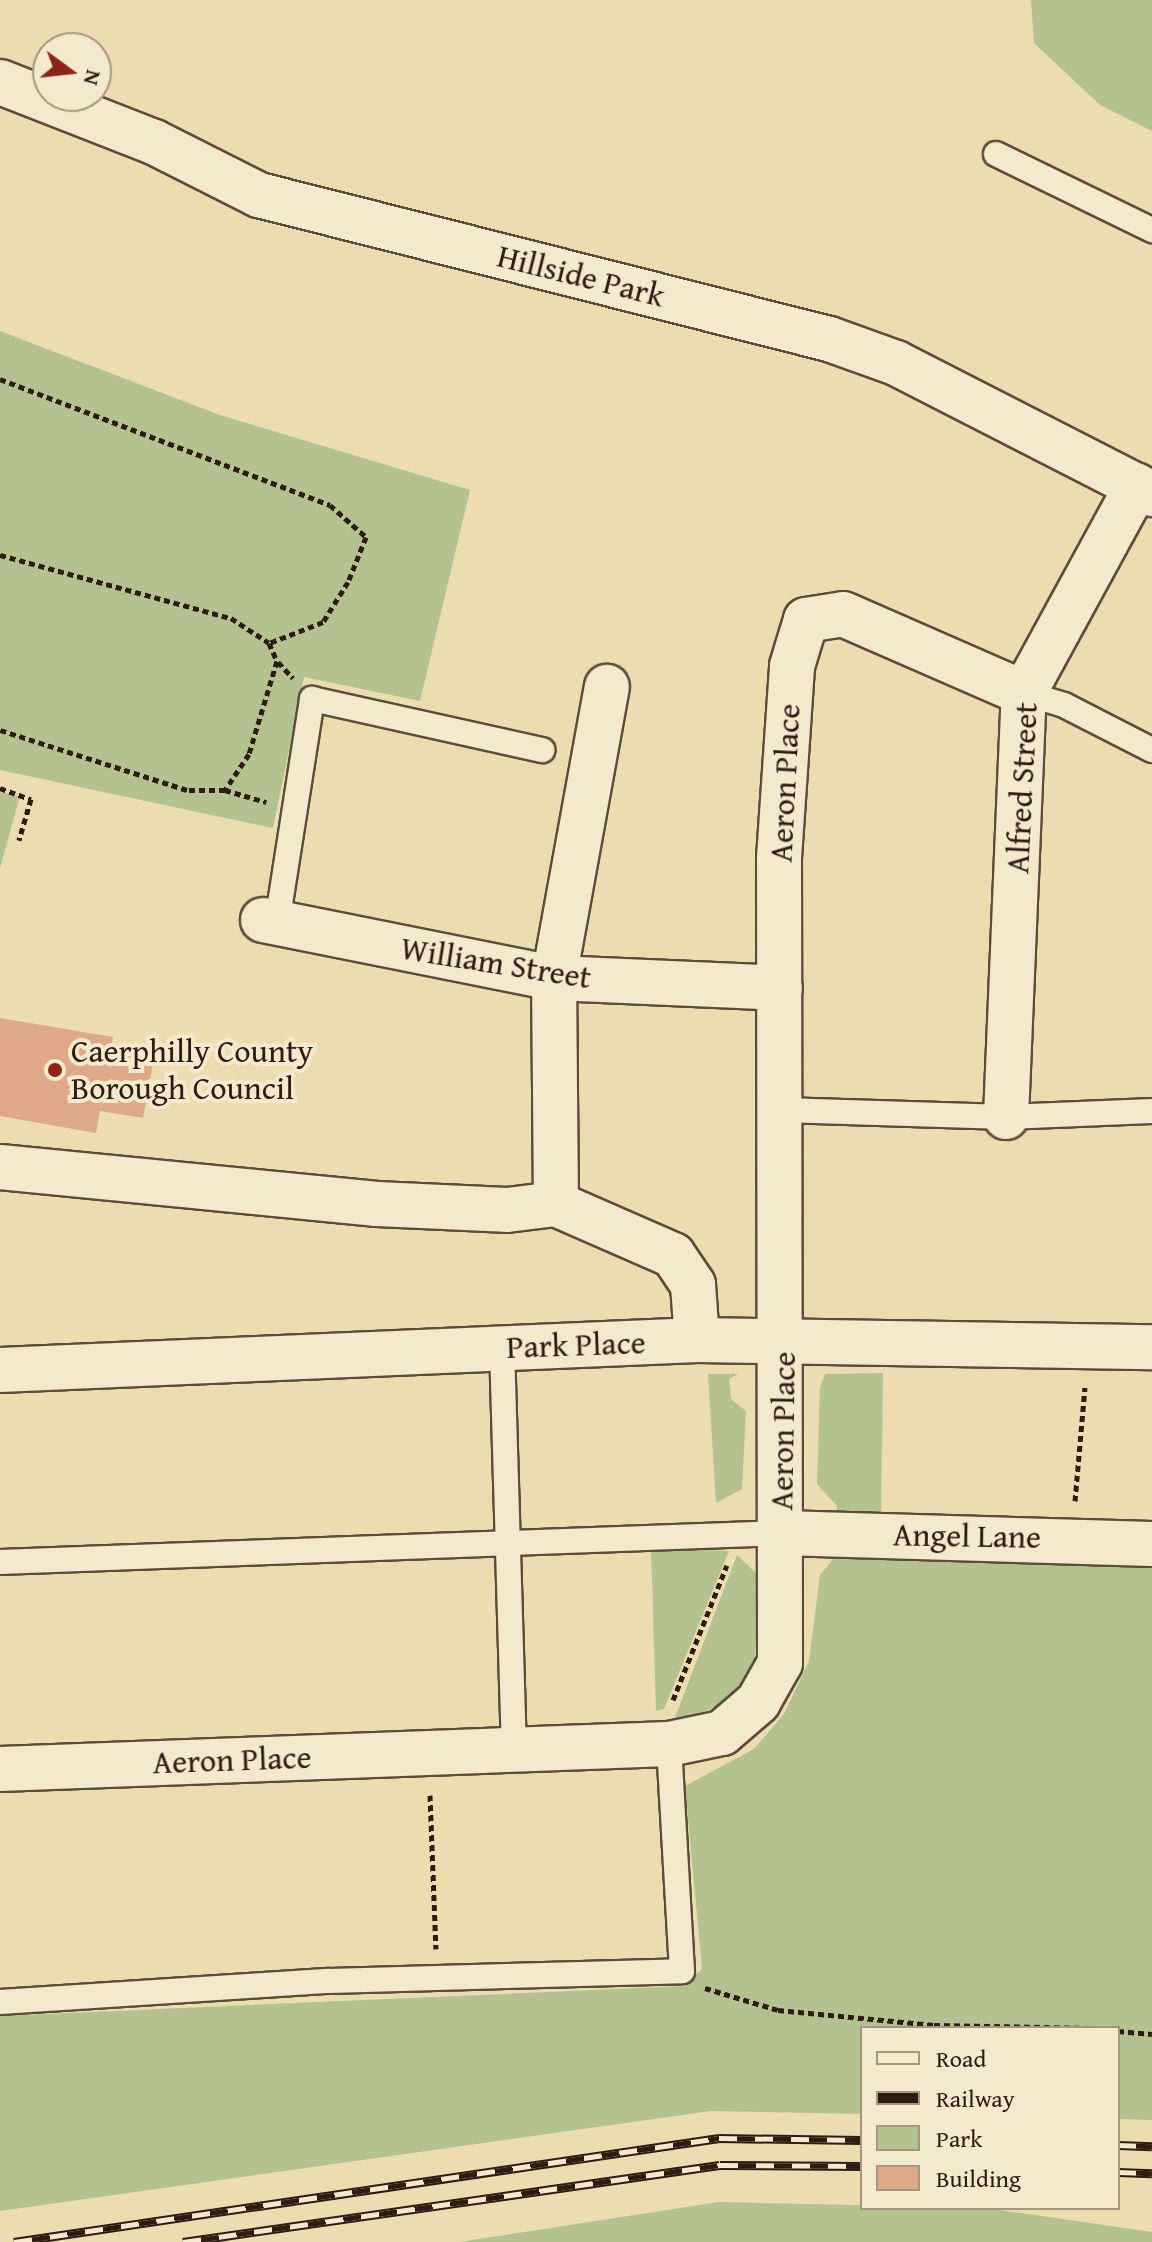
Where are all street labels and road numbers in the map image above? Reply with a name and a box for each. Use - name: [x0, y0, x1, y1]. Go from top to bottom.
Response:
- street label: Hillside Park: [494, 237, 668, 315]
- street label: Alfred Street: [998, 701, 1046, 875]
- street label: Aeron Place: [762, 703, 808, 863]
- street label: William Street: [398, 929, 594, 997]
- street label: Park Place: [506, 1323, 646, 1367]
- street label: Aeron Place: [762, 1351, 804, 1511]
- street label: Angel Lane: [893, 1516, 1041, 1556]
- street label: Aeron Place: [152, 1738, 312, 1782]

